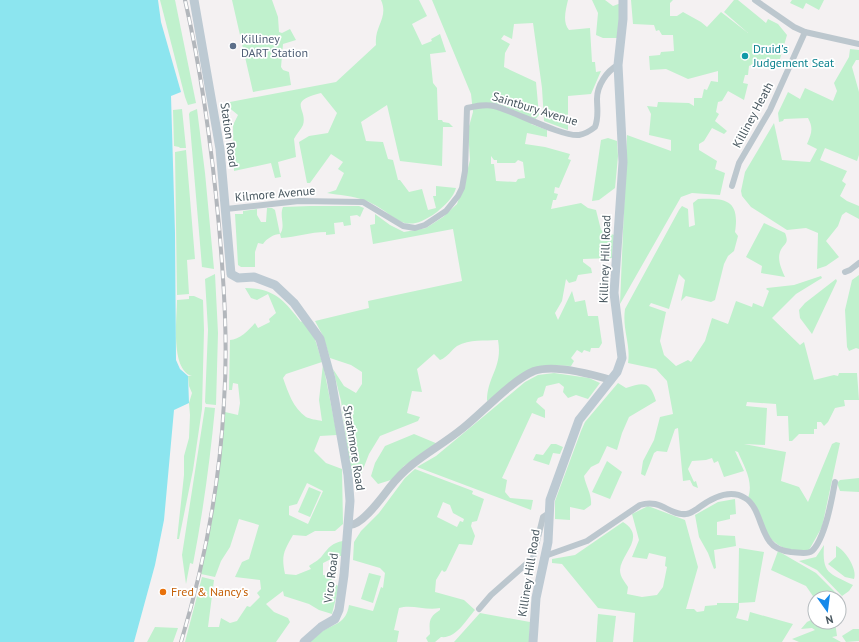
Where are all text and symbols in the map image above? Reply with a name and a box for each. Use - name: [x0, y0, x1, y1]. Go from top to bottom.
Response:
- place label: Killiney DART Station: [241, 31, 308, 60]
- marker: Killiney DART Station: [228, 41, 238, 51]
- place label: Druid's Judgement Seat: [752, 41, 834, 70]
- marker: Druid's Judgement Seat: [740, 51, 750, 61]
- street label: Killiney Heath: [729, 79, 776, 150]
- street label: Saintbury Avenue: [491, 88, 580, 129]
- street label: Station Road: [218, 102, 241, 168]
- street label: Kilmore Avenue: [234, 183, 316, 204]
- street label: Killiney Hill Road: [595, 215, 614, 303]
- street label: Strathmore Road: [340, 404, 369, 492]
- street label: Killiney Hill Road: [514, 528, 543, 618]
- street label: Vico Road: [320, 552, 341, 605]
- place label: Fred & Nancy's: [171, 584, 248, 599]
- marker: Fred & Nancy's: [158, 587, 168, 597]
- north arrow: [807, 590, 847, 630]
- text: N: [824, 612, 835, 627]

